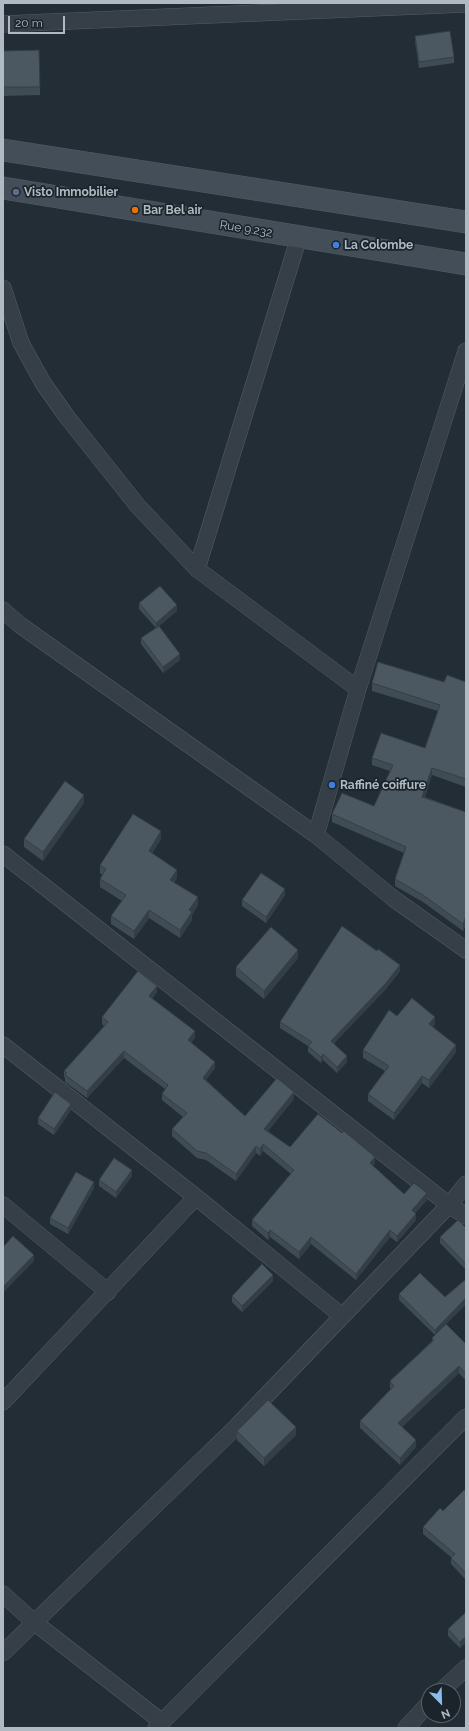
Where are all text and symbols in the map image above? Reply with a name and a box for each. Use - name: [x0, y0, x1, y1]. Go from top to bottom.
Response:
- scale bar: [10, 8, 67, 34]
- text: 20 m: [15, 16, 43, 30]
- place label: Visto Immobilier: [24, 185, 118, 199]
- marker: Visto Immobilier: [11, 187, 21, 197]
- place label: Bar Bel air: [143, 203, 202, 217]
- marker: Bar Bel air: [130, 205, 140, 215]
- street label: Rue 9.232: [219, 218, 273, 240]
- place label: La Colombe: [344, 238, 413, 252]
- marker: La Colombe: [331, 240, 341, 250]
- place label: Raffiné coiffure: [340, 778, 426, 792]
- marker: Raffiné coiffure: [327, 780, 337, 790]
- north arrow: [421, 1683, 461, 1723]
- text: N: [439, 1706, 452, 1721]

